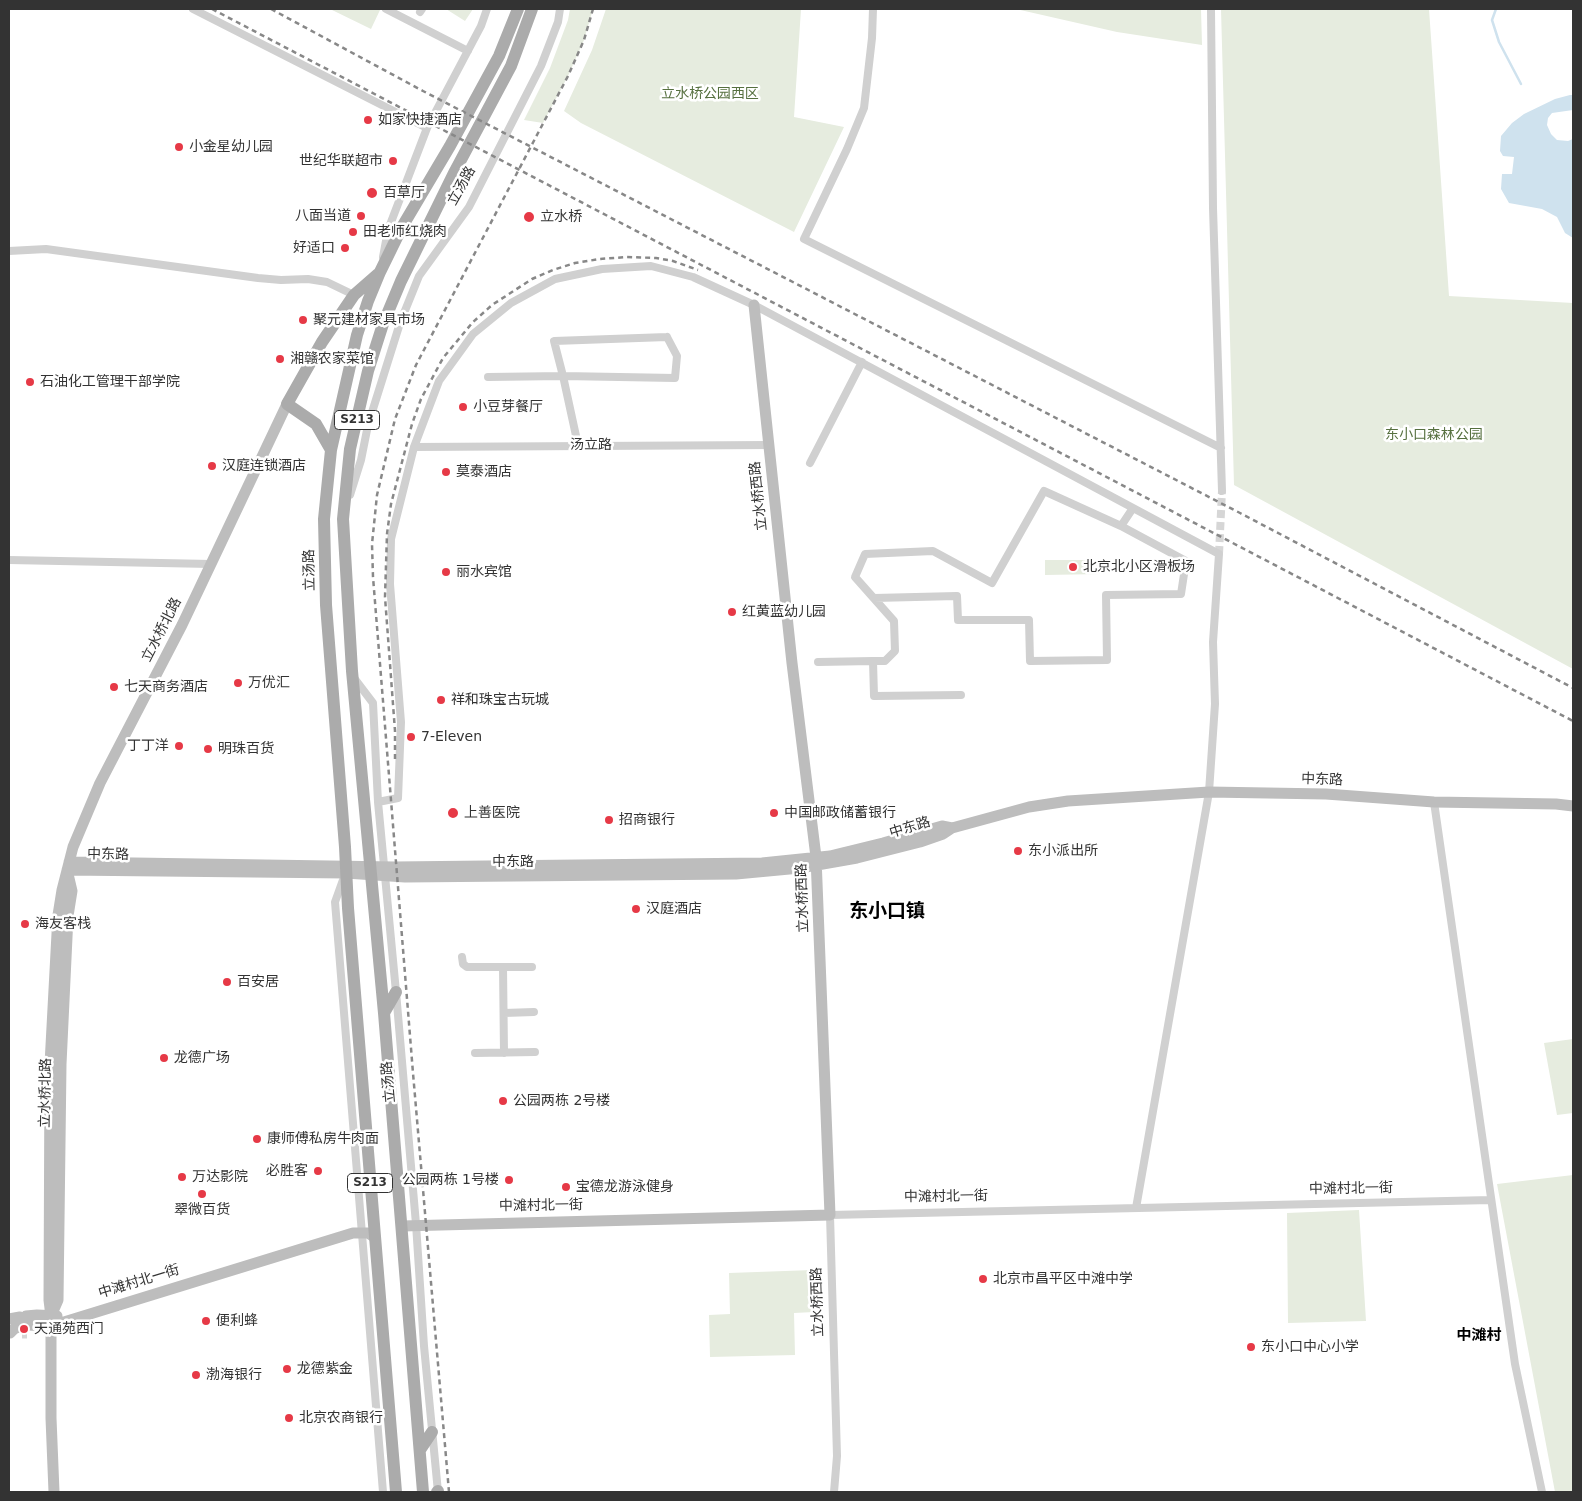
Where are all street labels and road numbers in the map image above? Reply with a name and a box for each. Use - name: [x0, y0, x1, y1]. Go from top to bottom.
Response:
- street label: 立汤路: [444, 164, 480, 208]
- road number: S213: [334, 410, 380, 430]
- street label: 汤立路: [570, 437, 612, 453]
- street label: 立水桥西路: [747, 460, 771, 532]
- street label: 立汤路: [301, 549, 319, 591]
- street label: 立水桥北路: [139, 595, 185, 665]
- street label: 中东路: [1301, 771, 1343, 789]
- street label: 中东路: [887, 814, 933, 842]
- street label: 中东路: [87, 846, 129, 864]
- street label: 中东路: [492, 854, 534, 870]
- street label: 立水桥西路: [793, 863, 813, 933]
- street label: 立水桥北路: [37, 1058, 55, 1128]
- street label: 立汤路: [379, 1060, 399, 1104]
- road number: S213: [348, 1174, 392, 1192]
- street label: 中滩村北一街: [1309, 1180, 1393, 1198]
- street label: 中滩村北一街: [904, 1188, 988, 1206]
- street label: 中滩村北一街: [499, 1197, 583, 1215]
- street label: 中滩村北一街: [96, 1262, 182, 1302]
- street label: 立水桥西路: [808, 1267, 828, 1337]

